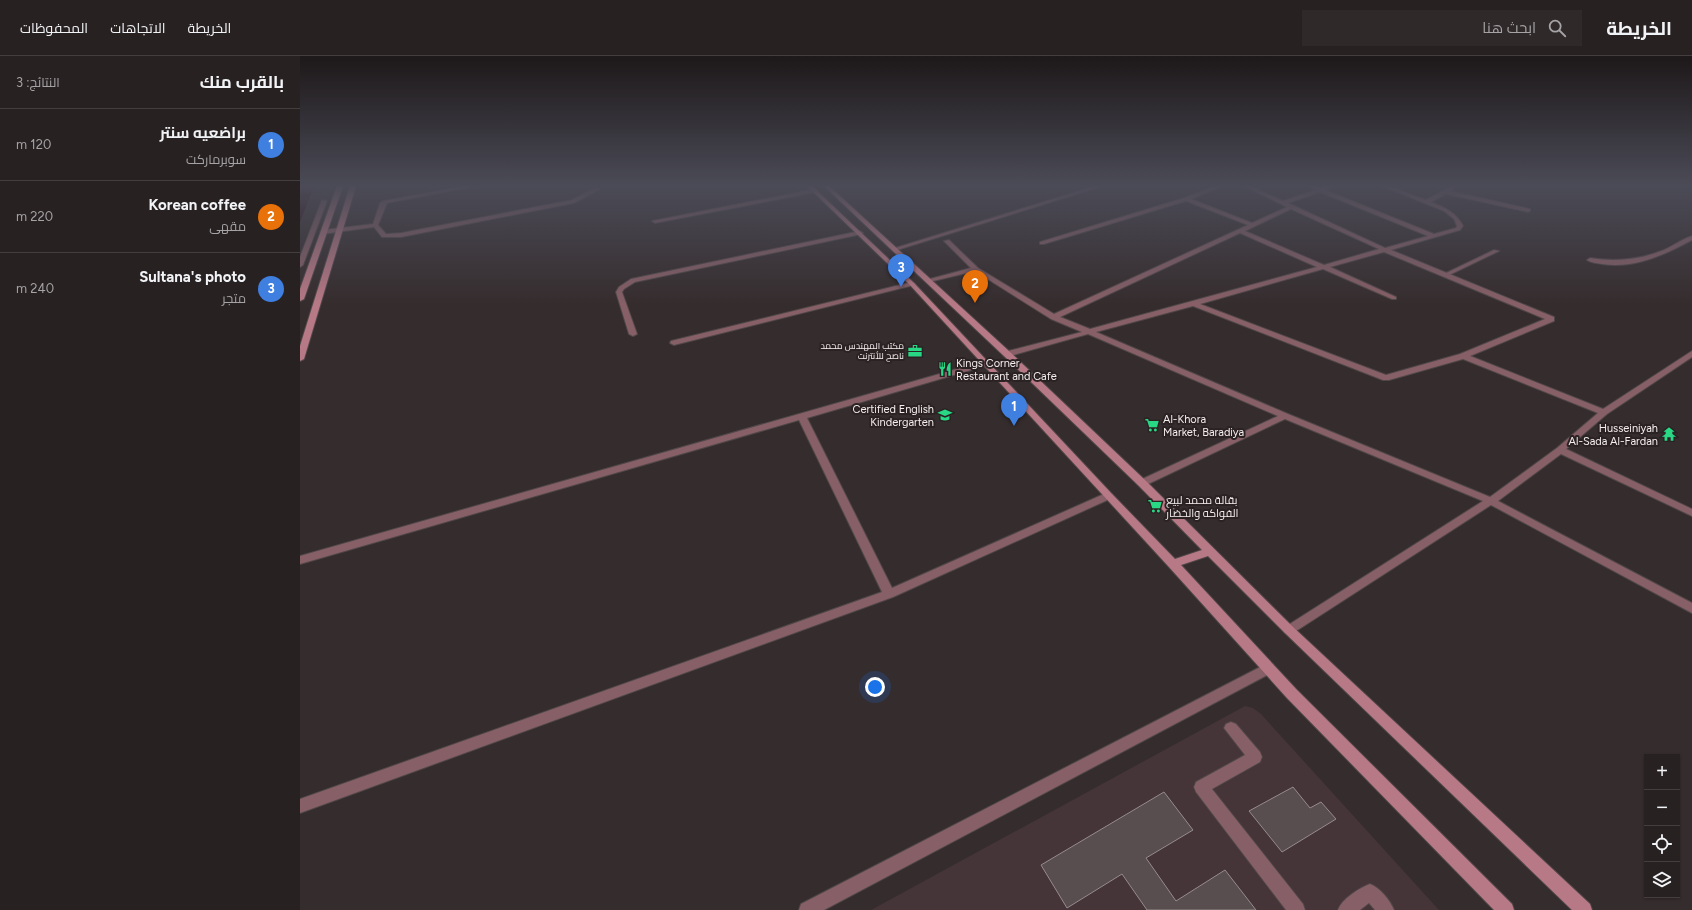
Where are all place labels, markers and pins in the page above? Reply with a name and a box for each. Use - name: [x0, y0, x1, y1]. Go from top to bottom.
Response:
- pin: 3: [888, 254, 914, 287]
- pin: 2: [962, 270, 988, 303]
- place label: مكتب المهندس محمد ناصح للأنترنت: [820, 340, 904, 362]
- office icon: مكتب المهندس محمد ناصح للأنترنت: [907, 343, 923, 359]
- place label: Kings Corner Restaurant and Cafe: [956, 357, 1057, 383]
- restaurant icon: Kings Corner Restaurant and Cafe: [937, 361, 953, 377]
- pin: 1: [1001, 393, 1027, 426]
- place label: Certified English Kindergarten: [853, 403, 934, 429]
- school or university icon: Certified English Kindergarten: [937, 407, 953, 423]
- place label: Al-Khora Market, Baradiya: [1163, 413, 1244, 439]
- supermarket icon: Al-Khora Market, Baradiya: [1144, 417, 1160, 433]
- place label: Husseiniyah Al-Sada Al-Fardan: [1569, 422, 1658, 448]
- temple icon: Husseiniyah Al-Sada Al-Fardan: [1661, 426, 1677, 442]
- place label: بقالة محمد لبيع الفواكه والخضار: [1165, 494, 1238, 520]
- supermarket icon: بقالة محمد لبيع الفواكه والخضار: [1147, 498, 1163, 514]

